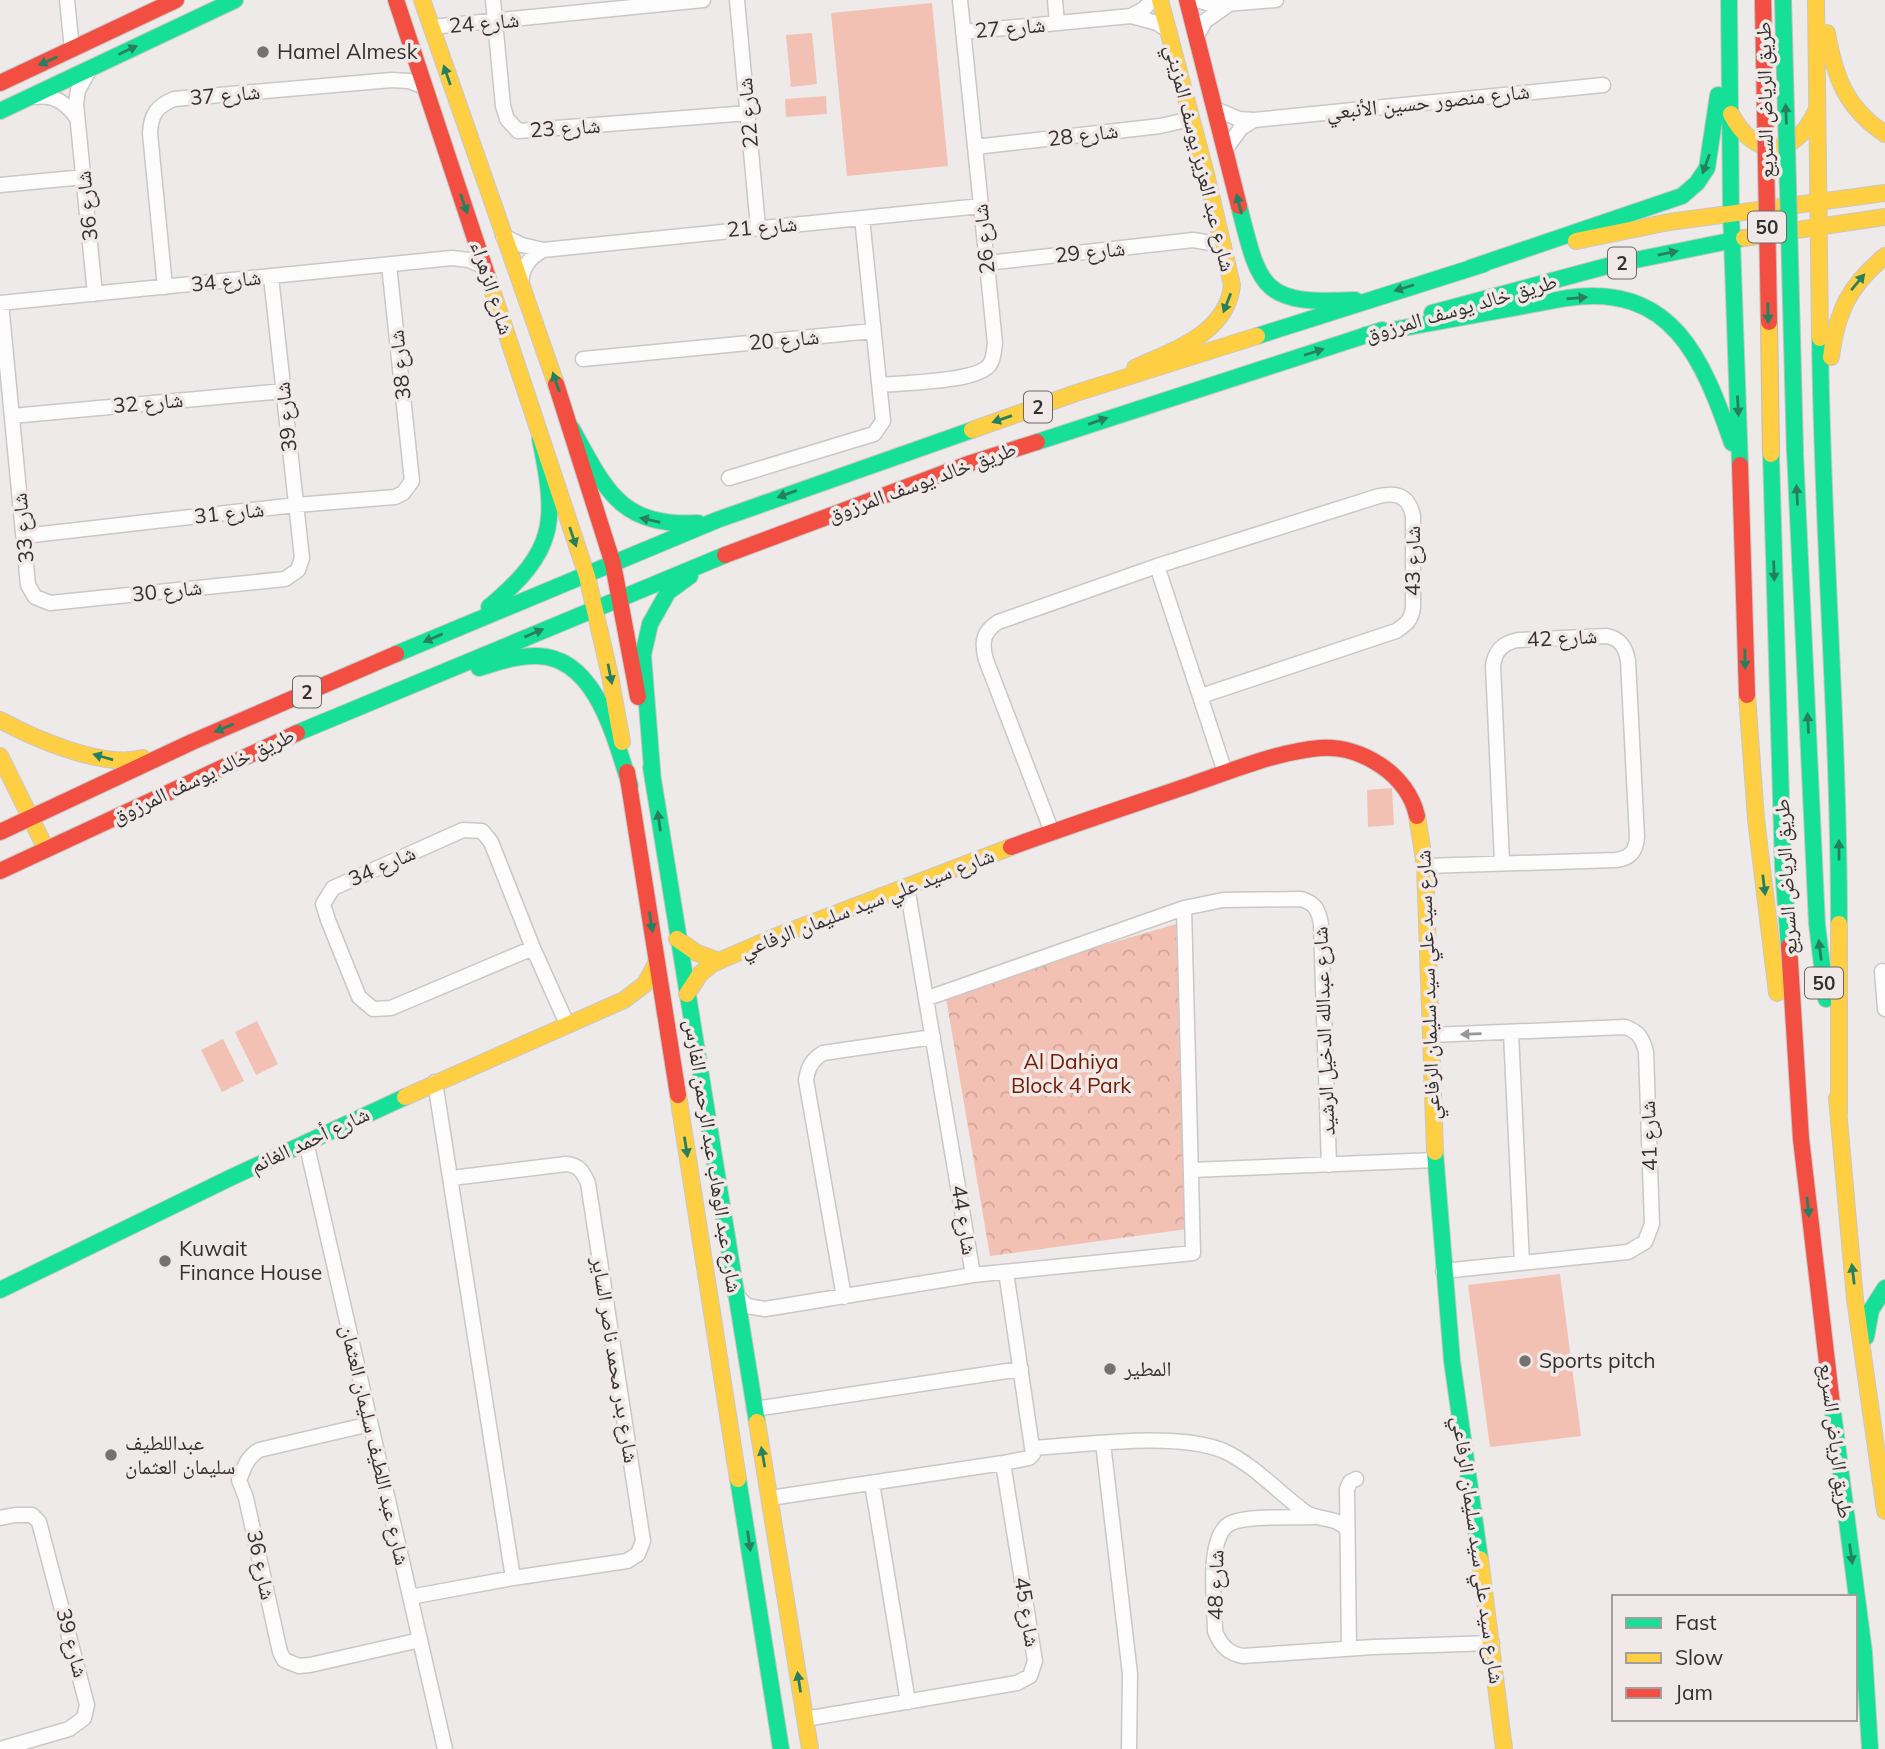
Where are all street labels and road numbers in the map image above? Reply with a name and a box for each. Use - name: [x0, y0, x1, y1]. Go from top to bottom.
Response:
- street label: شارع 24: [448, 6, 520, 39]
- street label: شارع 27: [974, 11, 1046, 44]
- street label: طريق الرياض السريع: [1750, 22, 1779, 179]
- street label: شارع عبد العزيز يوسف المزيني: [1156, 41, 1242, 275]
- street label: شارع 22: [731, 77, 764, 149]
- street label: شارع منصور حسين الأنبعي: [1325, 77, 1531, 129]
- street label: شارع 37: [189, 78, 261, 111]
- street label: شارع 23: [529, 112, 601, 143]
- street label: شارع 28: [1046, 117, 1120, 152]
- street label: شارع 36: [69, 170, 104, 243]
- street label: شارع 26: [966, 203, 1001, 276]
- street label: شارع 21: [726, 210, 798, 243]
- road number: 50: [1748, 212, 1786, 243]
- street label: شارع 29: [1053, 234, 1126, 269]
- street label: شارع الزهراء: [465, 238, 520, 338]
- road number: 2: [1608, 247, 1636, 278]
- street label: شارع 34: [189, 263, 262, 298]
- street label: طريق خالد يوسف المرزوق: [1362, 267, 1560, 348]
- street label: شارع 20: [748, 323, 820, 356]
- street label: شارع 38: [382, 329, 417, 402]
- street label: شارع 39: [268, 381, 303, 454]
- street label: شارع 32: [112, 386, 184, 419]
- road number: 2: [1024, 392, 1052, 422]
- street label: طريق خالد يوسف المرزوق: [824, 435, 1020, 528]
- street label: شارع 33: [5, 492, 40, 565]
- street label: شارع 31: [192, 495, 265, 530]
- street label: شارع 43: [1399, 526, 1426, 596]
- street label: شارع 30: [130, 573, 203, 608]
- street label: شارع 42: [1526, 622, 1598, 653]
- road number: 2: [293, 677, 321, 708]
- street label: طريق خالد يوسف المرزوق: [107, 721, 299, 830]
- street label: طريق الرياض السريع: [1768, 798, 1803, 956]
- street label: شارع 34: [344, 839, 420, 892]
- street label: شارع سيد علي سيد سليمان الرفاعي: [736, 842, 999, 967]
- street label: شارع سيد علي سيد سليمان الرفاعي: [1409, 849, 1449, 1120]
- street label: شارع عبدالله الدخيل الرشيد: [1306, 926, 1341, 1136]
- road number: 50: [1805, 967, 1843, 998]
- street label: شارع عبد الوهاب عبد الرحمن الفارس: [679, 1017, 748, 1295]
- street label: شارع أحمد الغانم: [246, 1100, 374, 1180]
- street label: شارع 41: [1634, 1100, 1663, 1172]
- street label: شارع 44: [946, 1183, 983, 1257]
- street label: شارع بدر محمد ناصر الساير: [586, 1254, 645, 1465]
- street label: شارع عبد اللطيف سليمان العثمان: [335, 1322, 416, 1568]
- street label: طريق الرياض السريع: [1814, 1362, 1859, 1520]
- street label: شارع سيد علي سيد سليمان الرفاعي: [1443, 1414, 1511, 1686]
- street label: شارع 36: [241, 1528, 282, 1602]
- street label: شارع 48: [1201, 1549, 1230, 1621]
- street label: شارع 45: [1009, 1575, 1046, 1649]
- street label: شارع 39: [50, 1605, 95, 1680]

